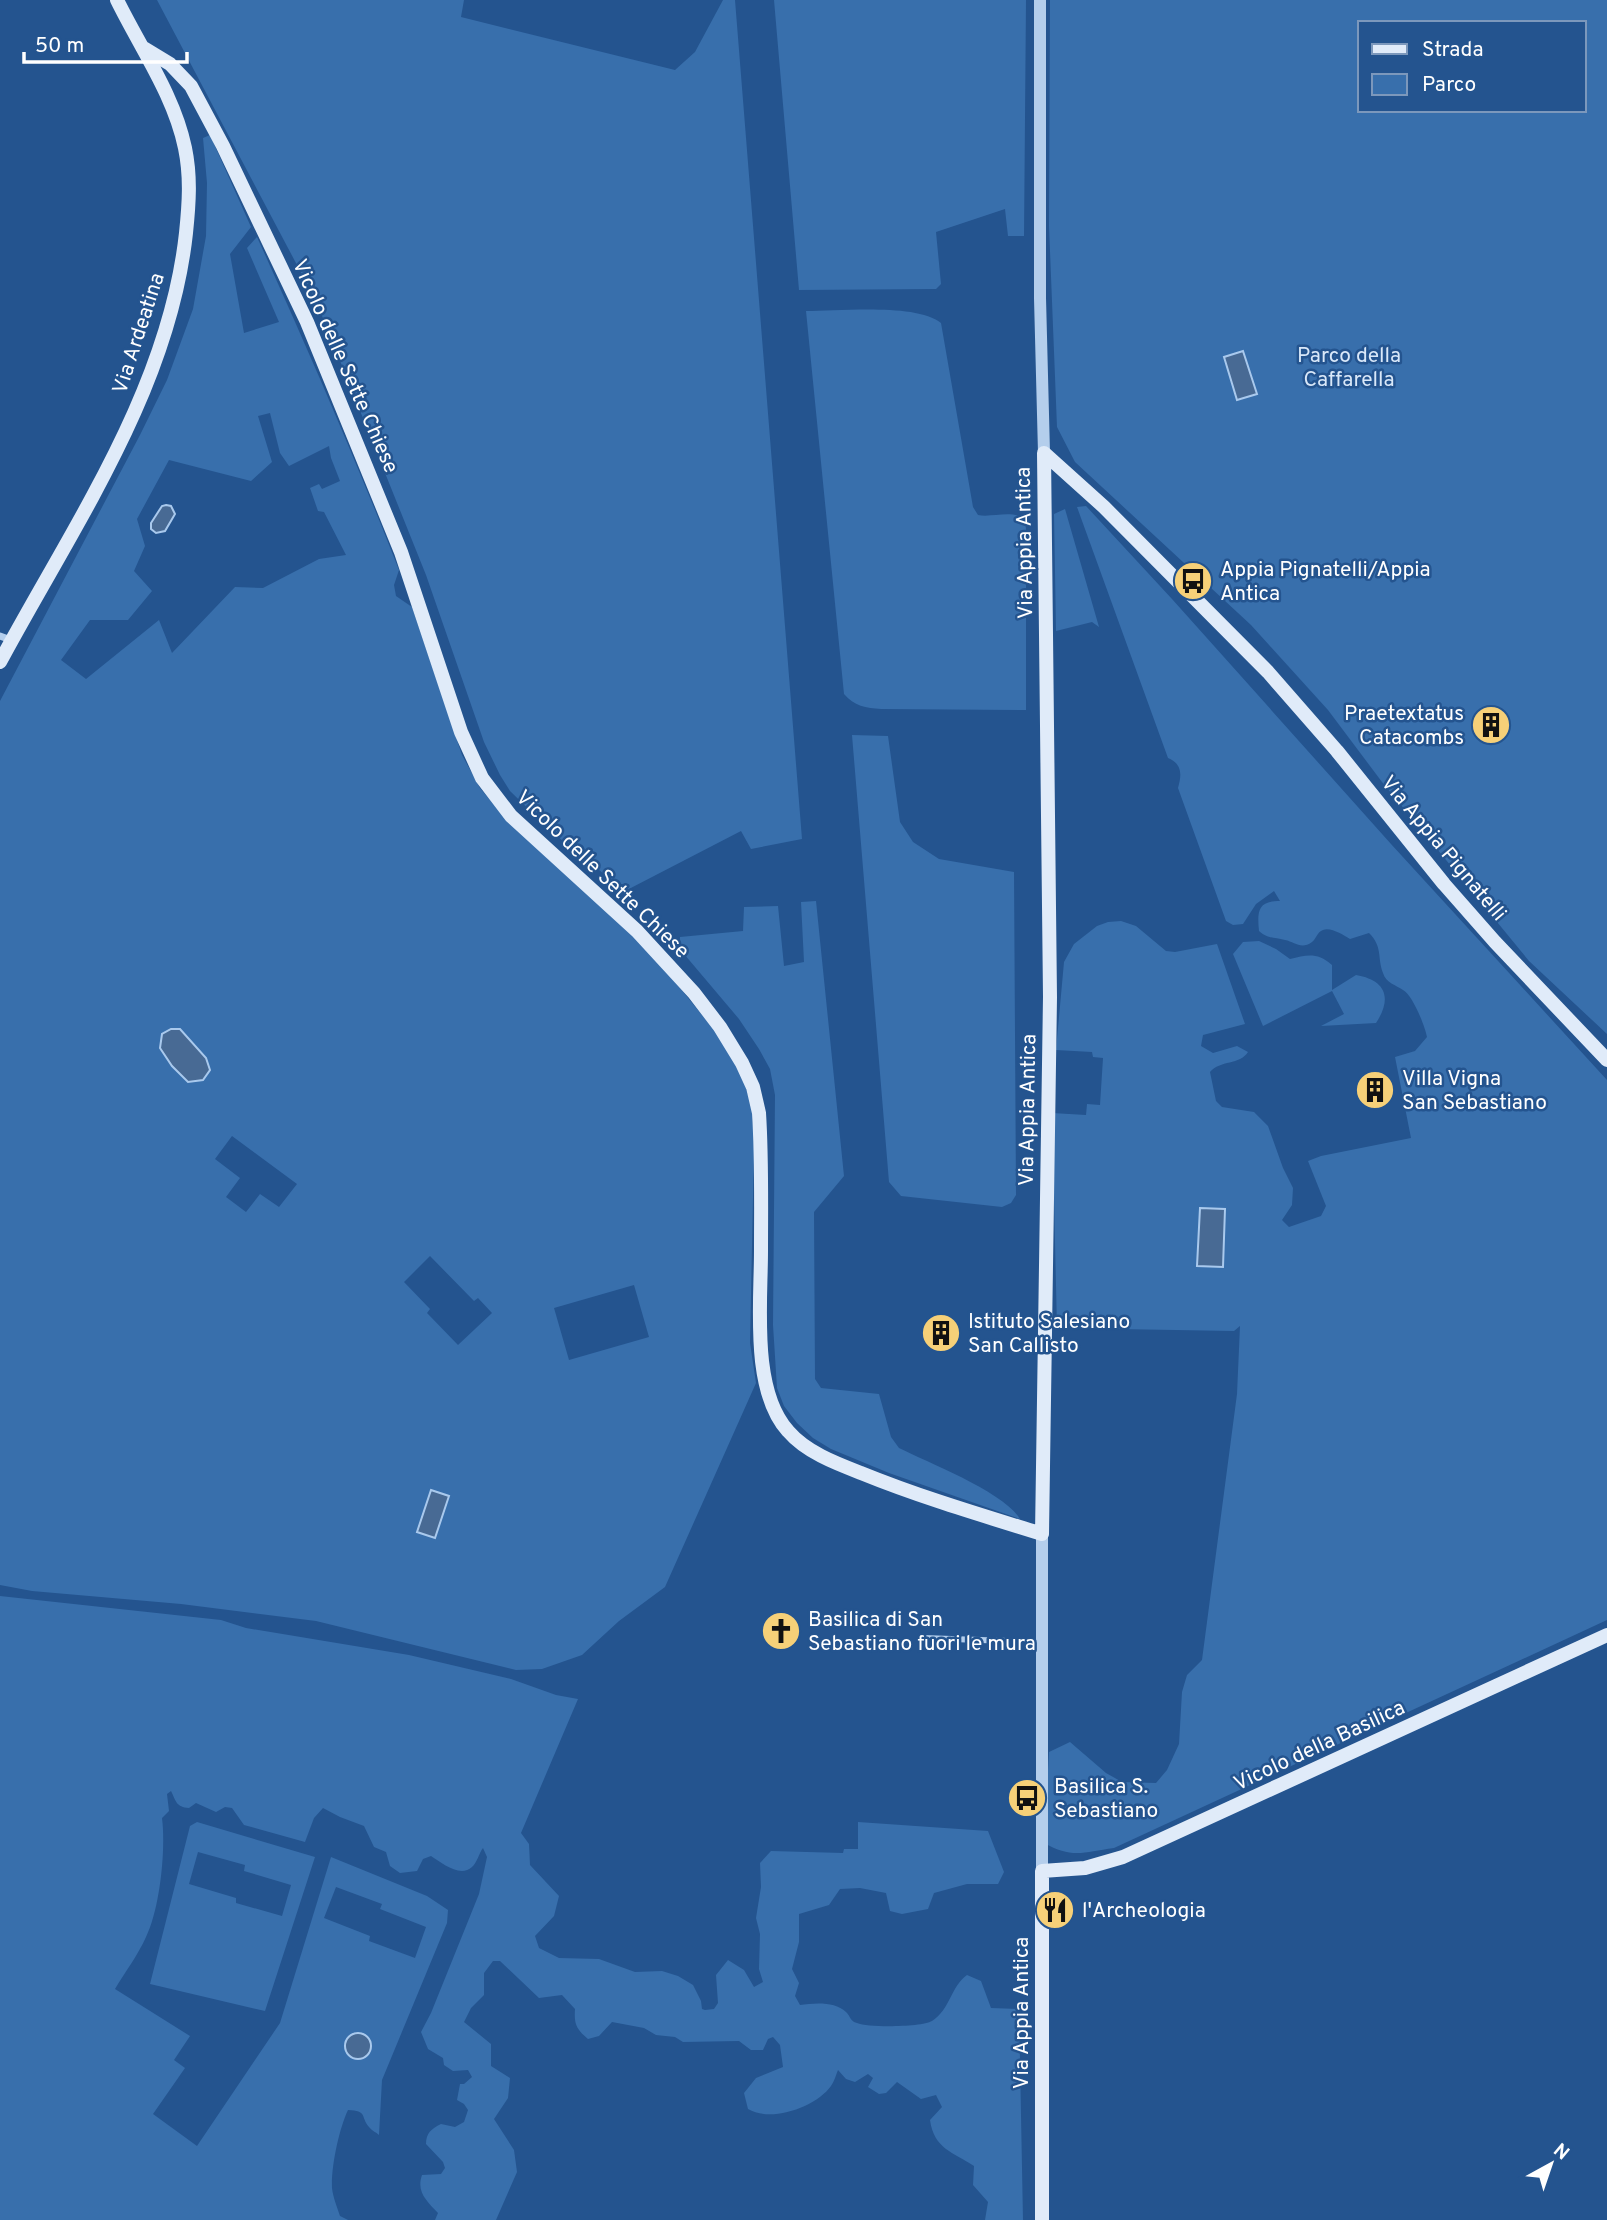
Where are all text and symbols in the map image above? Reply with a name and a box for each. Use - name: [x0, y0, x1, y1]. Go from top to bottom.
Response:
- scale bar: [24, 21, 187, 65]
- legend: [1358, 21, 1586, 112]
- text: 50 m: [35, 33, 84, 60]
- text: Strada: [1422, 37, 1483, 64]
- text: Parco: [1422, 72, 1476, 99]
- street label: Vicolo delle Sette Chiese: [285, 255, 404, 478]
- street label: Via Ardeatina: [107, 270, 172, 397]
- park label: Parco della Caffarella: [1297, 343, 1401, 394]
- street label: Via Appia Antica: [1011, 467, 1040, 619]
- place label: Appia Pignatelli/Appia Antica: [1220, 557, 1431, 608]
- bus stop icon: Appia Pignatelli/Appia Antica: [1172, 560, 1214, 602]
- place label: Praetextatus Catacombs: [1344, 701, 1464, 752]
- building icon: Praetextatus Catacombs: [1470, 704, 1512, 746]
- street label: Via Appia Pignatelli: [1374, 771, 1512, 927]
- street label: Vicolo delle Sette Chiese: [509, 785, 695, 965]
- street label: Via Appia Antica: [1014, 1034, 1043, 1186]
- place label: Villa Vigna San Sebastiano: [1402, 1066, 1547, 1117]
- building icon: Villa Vigna San Sebastiano: [1354, 1069, 1396, 1111]
- place label: Istituto Salesiano San Callisto: [968, 1309, 1130, 1360]
- building icon: Istituto Salesiano San Callisto: [920, 1312, 962, 1354]
- place label: Basilica di San Sebastiano fuori le mura: [808, 1607, 1036, 1658]
- church icon: Basilica di San Sebastiano fuori le mura: [760, 1610, 802, 1652]
- street label: Vicolo della Basilica: [1230, 1695, 1410, 1798]
- place label: Basilica S. Sebastiano: [1054, 1774, 1158, 1825]
- bus stop icon: Basilica S. Sebastiano: [1006, 1777, 1048, 1819]
- restaurant icon: l'Archeologia: [1034, 1889, 1076, 1931]
- place label: l'Archeologia: [1082, 1898, 1206, 1925]
- street label: Via Appia Antica: [1009, 1937, 1036, 2089]
- north arrow: [1516, 2129, 1586, 2199]
- text: N: [1548, 2139, 1574, 2166]

